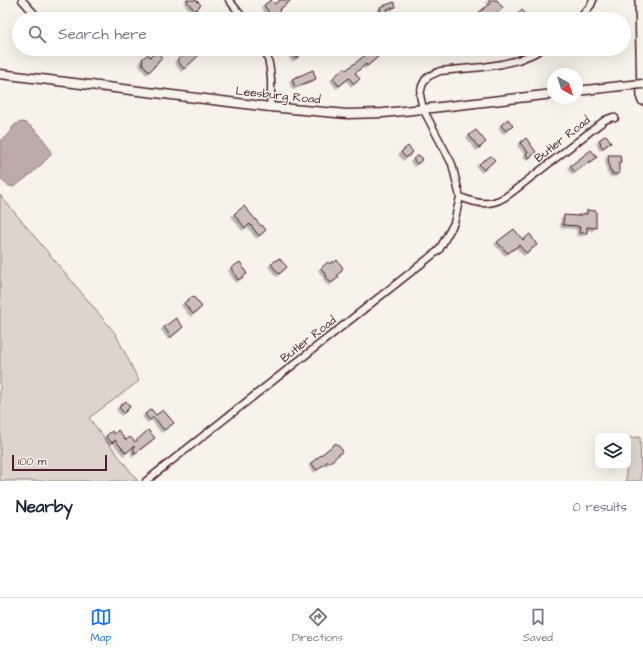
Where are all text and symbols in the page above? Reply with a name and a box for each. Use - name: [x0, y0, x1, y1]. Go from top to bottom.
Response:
- search box: [12, 12, 631, 56]
- icon: search: [26, 23, 48, 45]
- text: Search here: [58, 24, 147, 45]
- north arrow: [547, 68, 583, 104]
- street label: Leesburg Road: [235, 83, 321, 109]
- street label: Butler Road: [531, 112, 594, 167]
- street label: Butler Road: [277, 312, 340, 367]
- map controls: [595, 433, 631, 469]
- button: layers: [595, 433, 631, 469]
- scale bar: [12, 453, 107, 472]
- text: 100 m: [18, 454, 46, 469]
- text: Nearby: [16, 495, 73, 519]
- text: 0 results: [572, 498, 627, 516]
- tab: Map: [90, 606, 112, 645]
- tab: Directions: [292, 606, 343, 645]
- tab: Saved: [523, 606, 553, 645]

